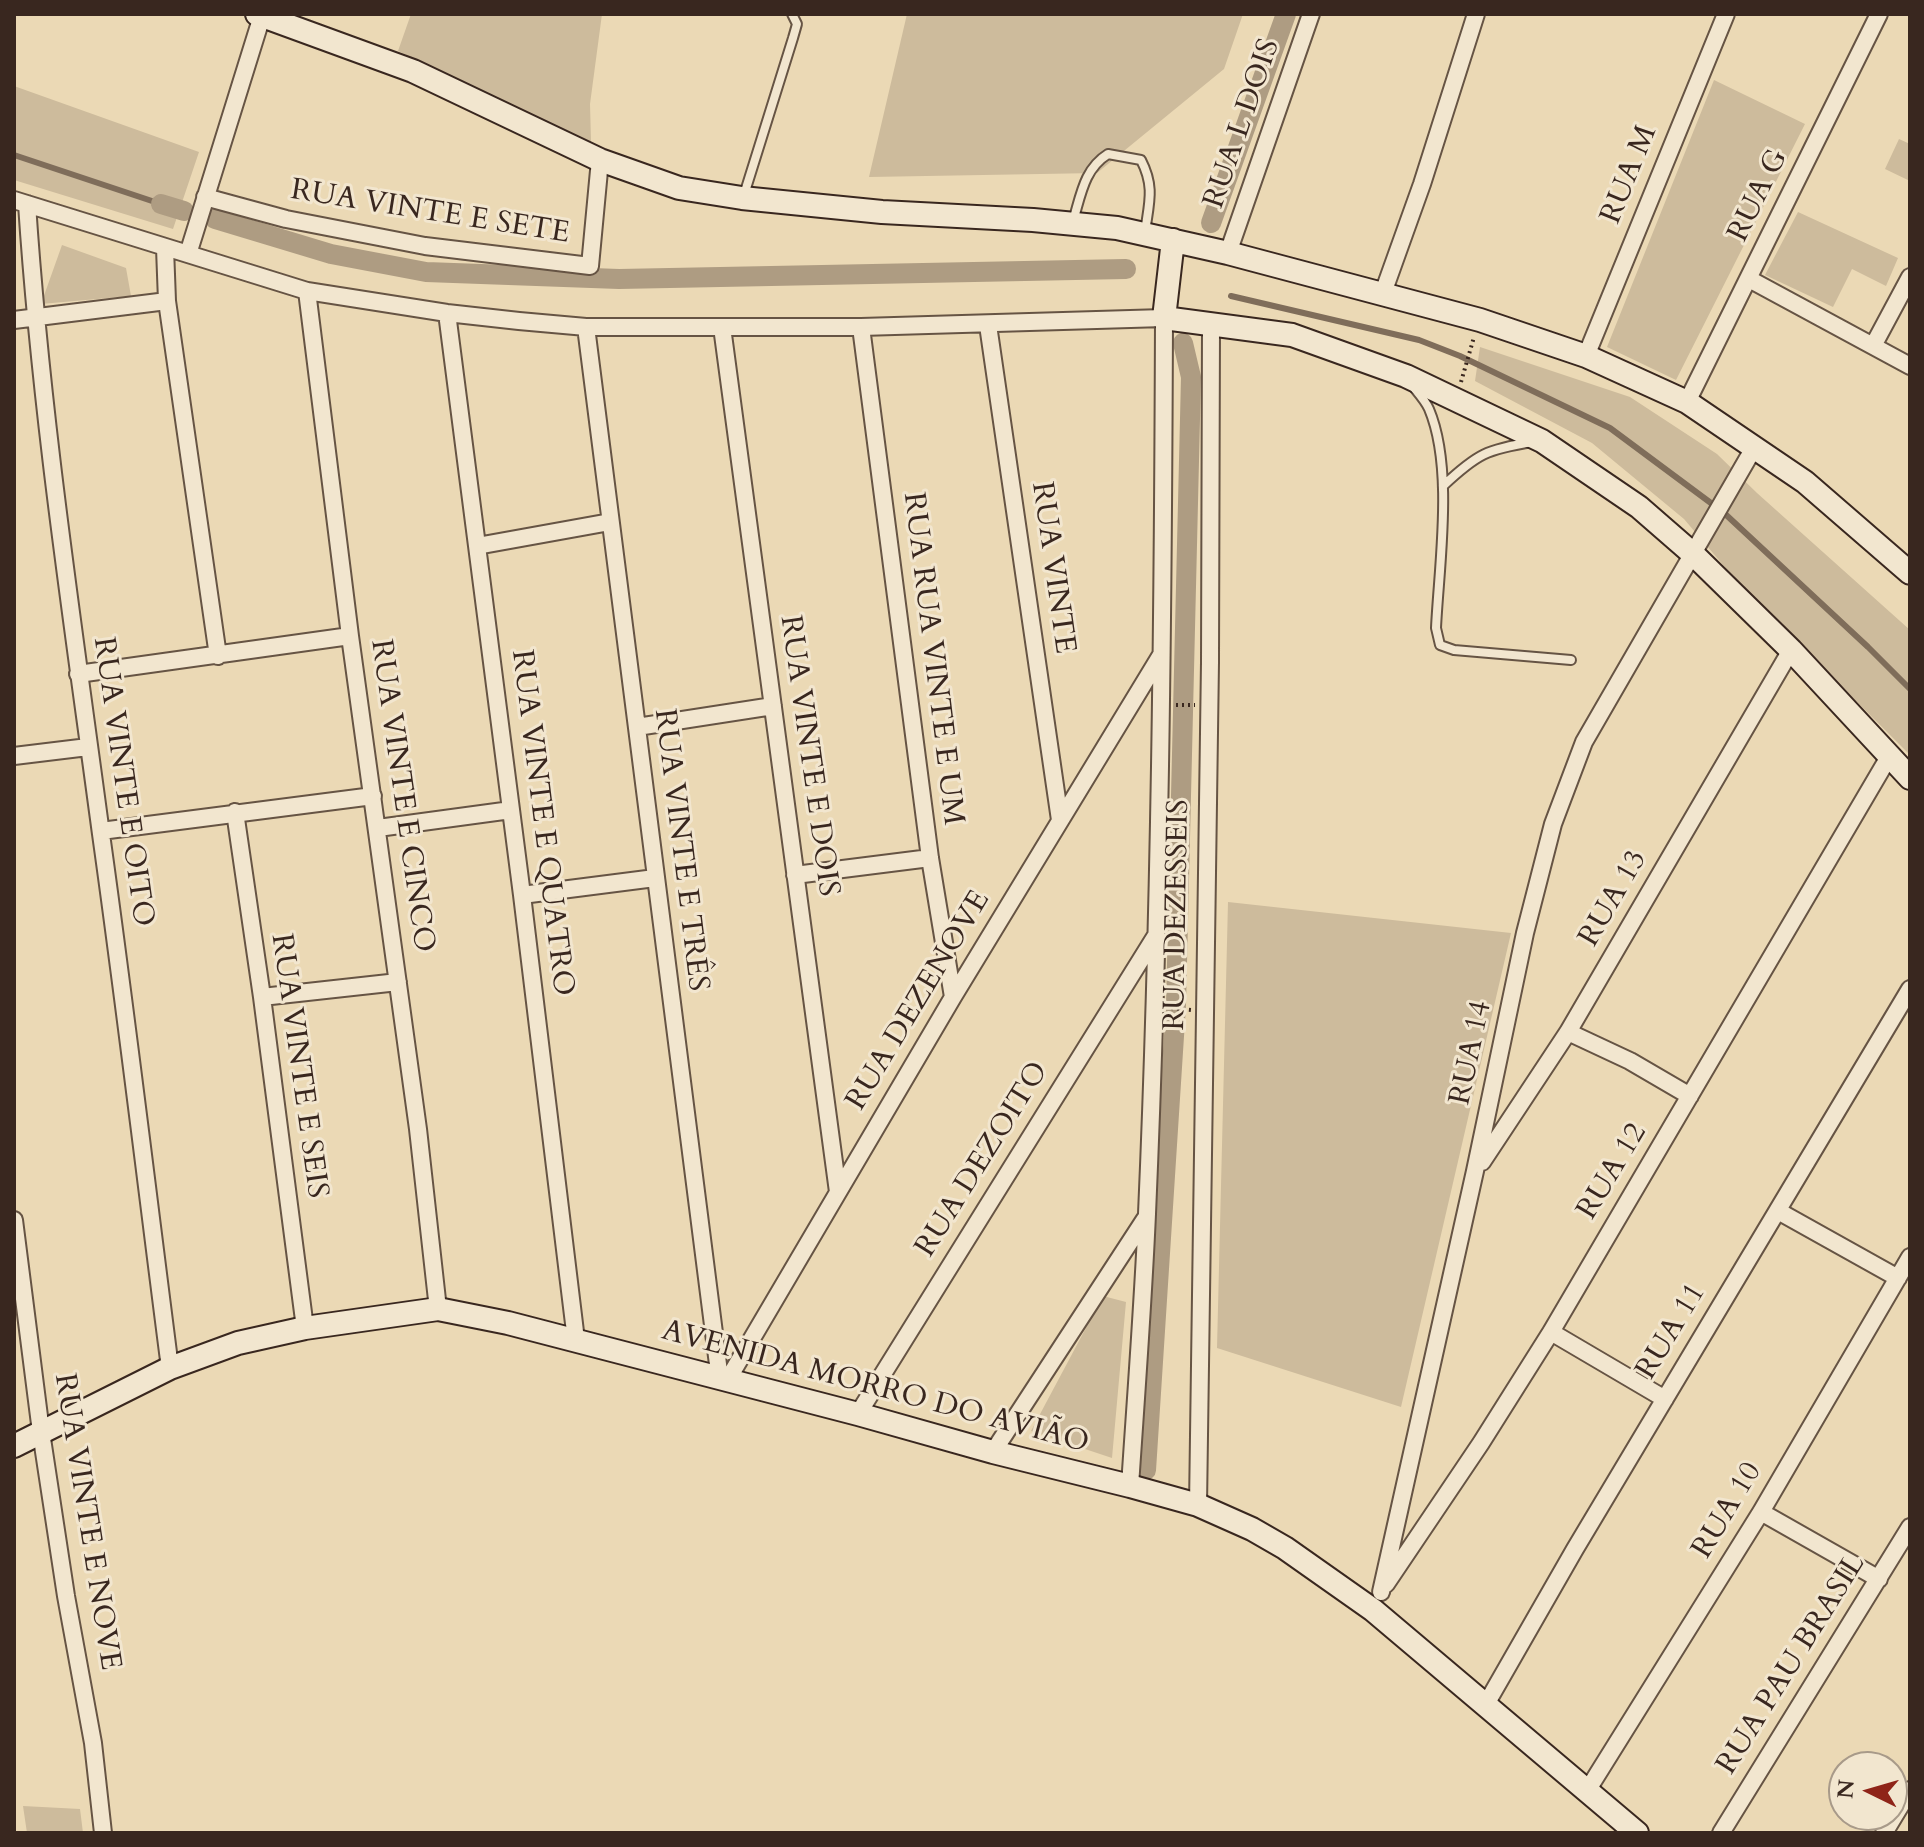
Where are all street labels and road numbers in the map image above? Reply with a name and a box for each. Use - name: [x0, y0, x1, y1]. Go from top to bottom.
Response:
- street label: RUA L DOIS: [1197, 35, 1289, 213]
- street label: RUA M: [1594, 121, 1666, 229]
- street label: RUA G: [1721, 144, 1797, 248]
- street label: RUA VINTE E SETE: [288, 173, 572, 253]
- street label: RUA VINTE: [1022, 480, 1082, 656]
- street label: RUA RUA VINTE E UM: [894, 490, 970, 828]
- street label: RUA VINTE E DOIS: [770, 613, 846, 899]
- street label: RUA VINTE E OITO: [84, 635, 160, 929]
- street label: RUA VINTE E CINCO: [361, 637, 441, 955]
- street label: RUA VINTE E QUATRO: [502, 648, 580, 998]
- street label: RUA VINTE E TRÊS: [645, 707, 715, 993]
- street label: RUA DEZESSEIS: [1158, 799, 1198, 1031]
- street label: RUA 13: [1572, 844, 1656, 954]
- street label: RUA DEZENOVE: [839, 885, 999, 1117]
- street label: RUA VINTE E SEIS: [262, 932, 334, 1200]
- street label: RUA 14: [1443, 998, 1501, 1108]
- street label: RUA DEZOITO: [909, 1056, 1057, 1264]
- street label: RUA 12: [1570, 1118, 1656, 1226]
- street label: RUA 11: [1629, 1278, 1715, 1386]
- street label: AVENIDA MORRO DO AVIÃO: [658, 1314, 1092, 1462]
- street label: RUA VINTE E NOVE: [45, 1371, 127, 1673]
- street label: RUA 10: [1685, 1457, 1771, 1565]
- street label: RUA PAU BRASIL: [1710, 1549, 1874, 1781]

